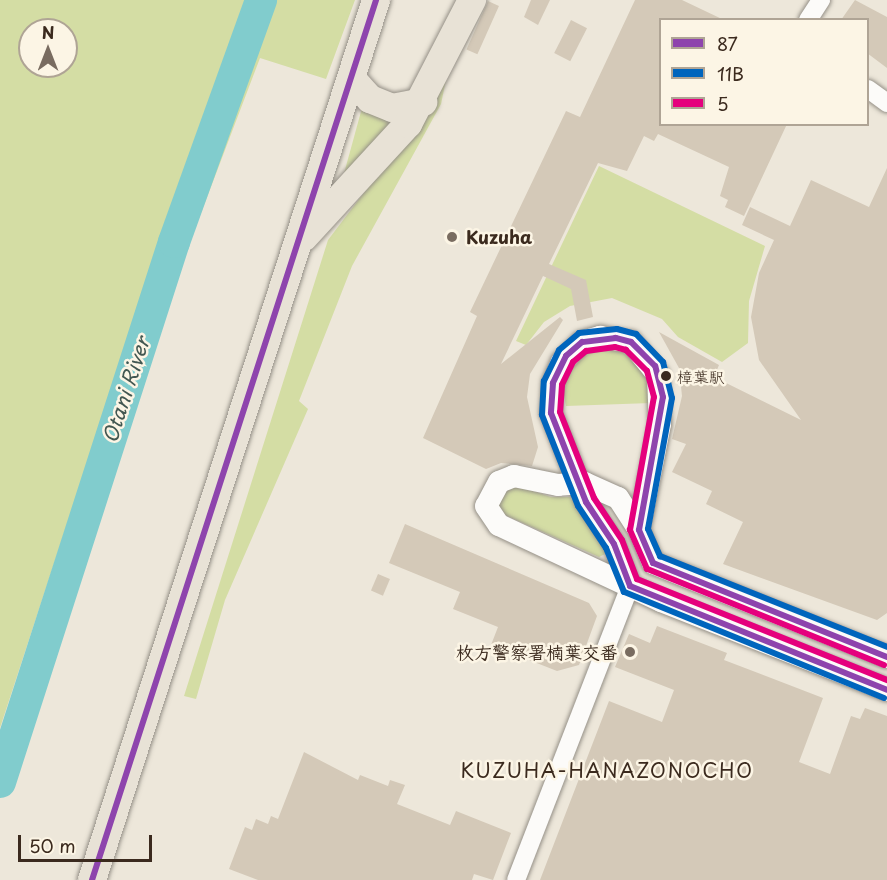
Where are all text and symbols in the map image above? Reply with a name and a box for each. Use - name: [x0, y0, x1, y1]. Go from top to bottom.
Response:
- north arrow: [18, 18, 78, 78]
- legend: [659, 18, 869, 126]
- text: N: [42, 20, 54, 44]
- text: 87: [717, 30, 738, 57]
- text: 11B: [717, 60, 744, 87]
- text: 5: [717, 90, 729, 117]
- place label: Kuzuha: [466, 226, 532, 248]
- marker: Kuzuha: [443, 228, 461, 246]
- water label: Otani River: [98, 334, 154, 446]
- place label: 樟葉駅: [677, 366, 725, 386]
- marker: 樟葉駅: [660, 370, 672, 382]
- place label: 枚方警察署楠葉交番: [456, 641, 618, 663]
- marker: 枚方警察署楠葉交番: [623, 645, 637, 659]
- district label: KUZUHA-HANAZONOCHO: [459, 758, 755, 782]
- scale bar: [21, 823, 154, 861]
- text: 50 m: [29, 832, 76, 859]

